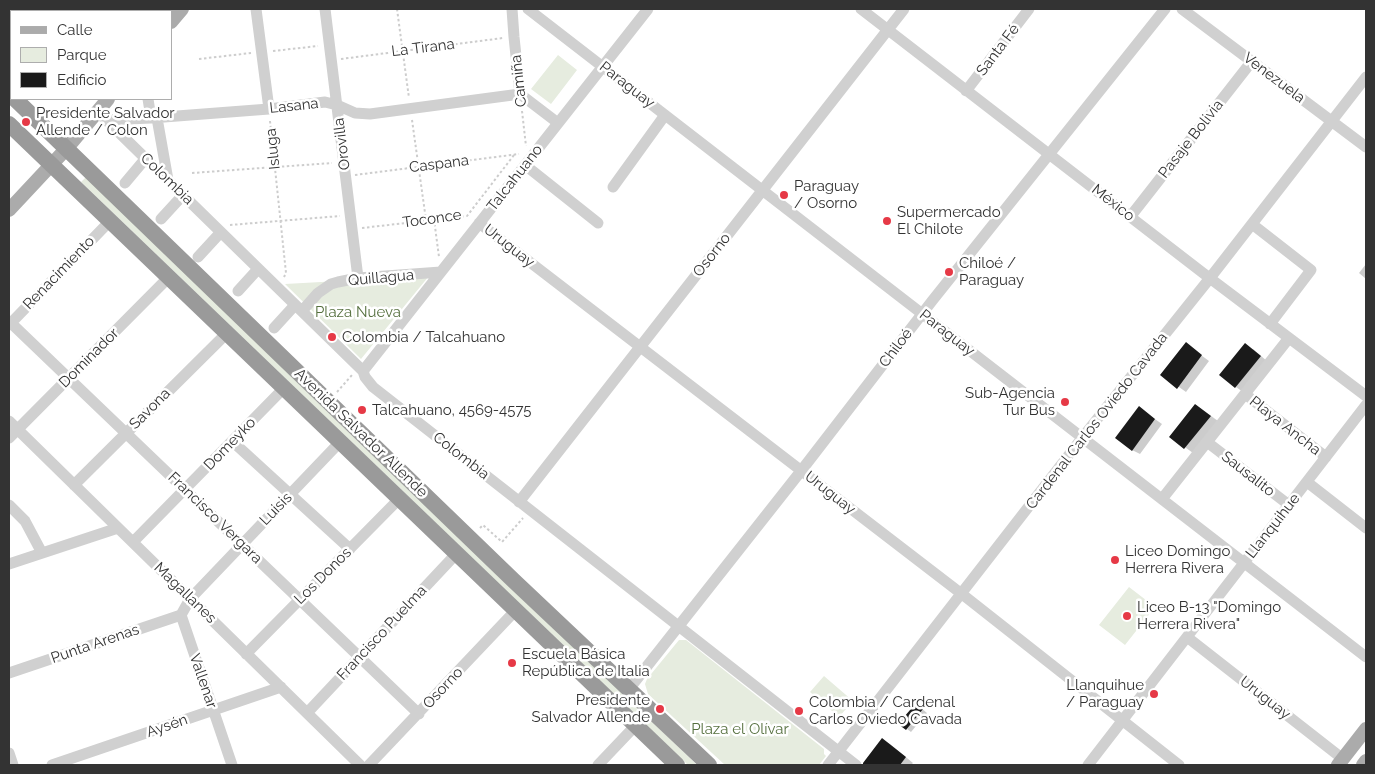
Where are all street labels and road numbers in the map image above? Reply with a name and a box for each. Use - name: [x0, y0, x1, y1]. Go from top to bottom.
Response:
- street label: Santa Fé: [973, 21, 1023, 79]
- street label: La Tirana: [390, 35, 456, 61]
- street label: Venezuela: [1240, 49, 1308, 107]
- street label: Camiña: [507, 54, 531, 108]
- street label: Paraguay: [596, 58, 658, 112]
- street label: Lasana: [269, 94, 319, 118]
- street label: Pasaje Bolivia: [1155, 96, 1227, 182]
- street label: Orovilla: [330, 117, 354, 171]
- street label: Isluga: [262, 128, 284, 170]
- street label: Talcahuano: [483, 141, 547, 215]
- street label: Colombia: [137, 149, 197, 209]
- street label: Caspana: [408, 151, 470, 177]
- street label: México: [1088, 181, 1138, 225]
- street label: Toconce: [401, 206, 463, 232]
- street label: Uruguay: [480, 221, 538, 271]
- street label: Osorno: [689, 230, 735, 280]
- street label: Renacimiento: [19, 233, 99, 313]
- street label: Quillagua: [347, 266, 415, 290]
- street label: Paraguay: [916, 306, 978, 360]
- street label: Dominador: [55, 324, 123, 392]
- street label: Chiloé: [876, 325, 916, 371]
- street label: Cardenal Carlos Oviedo Cavada: [1022, 329, 1172, 513]
- street label: Avenida Salvador Allende: [291, 365, 431, 501]
- street label: Savona: [126, 385, 174, 433]
- street label: Playa Ancha: [1246, 393, 1324, 459]
- street label: Domeyko: [200, 414, 260, 474]
- street label: Colombia: [429, 428, 493, 484]
- street label: Sausalito: [1218, 448, 1278, 500]
- street label: Francisco Vergara: [164, 468, 266, 568]
- street label: Uruguay: [801, 468, 859, 518]
- street label: Luisis: [256, 489, 296, 529]
- street label: Llanquihue: [1242, 490, 1304, 562]
- street label: Los Donos: [291, 544, 355, 608]
- street label: Magallanes: [150, 559, 220, 627]
- street label: Francisco Puelma: [333, 582, 431, 684]
- street label: Punta Arenas: [49, 621, 141, 667]
- street label: Vallenar: [185, 651, 221, 711]
- street label: Osorno: [419, 663, 467, 713]
- street label: Uruguay: [1236, 673, 1294, 723]
- street label: Aysén: [144, 711, 190, 741]

